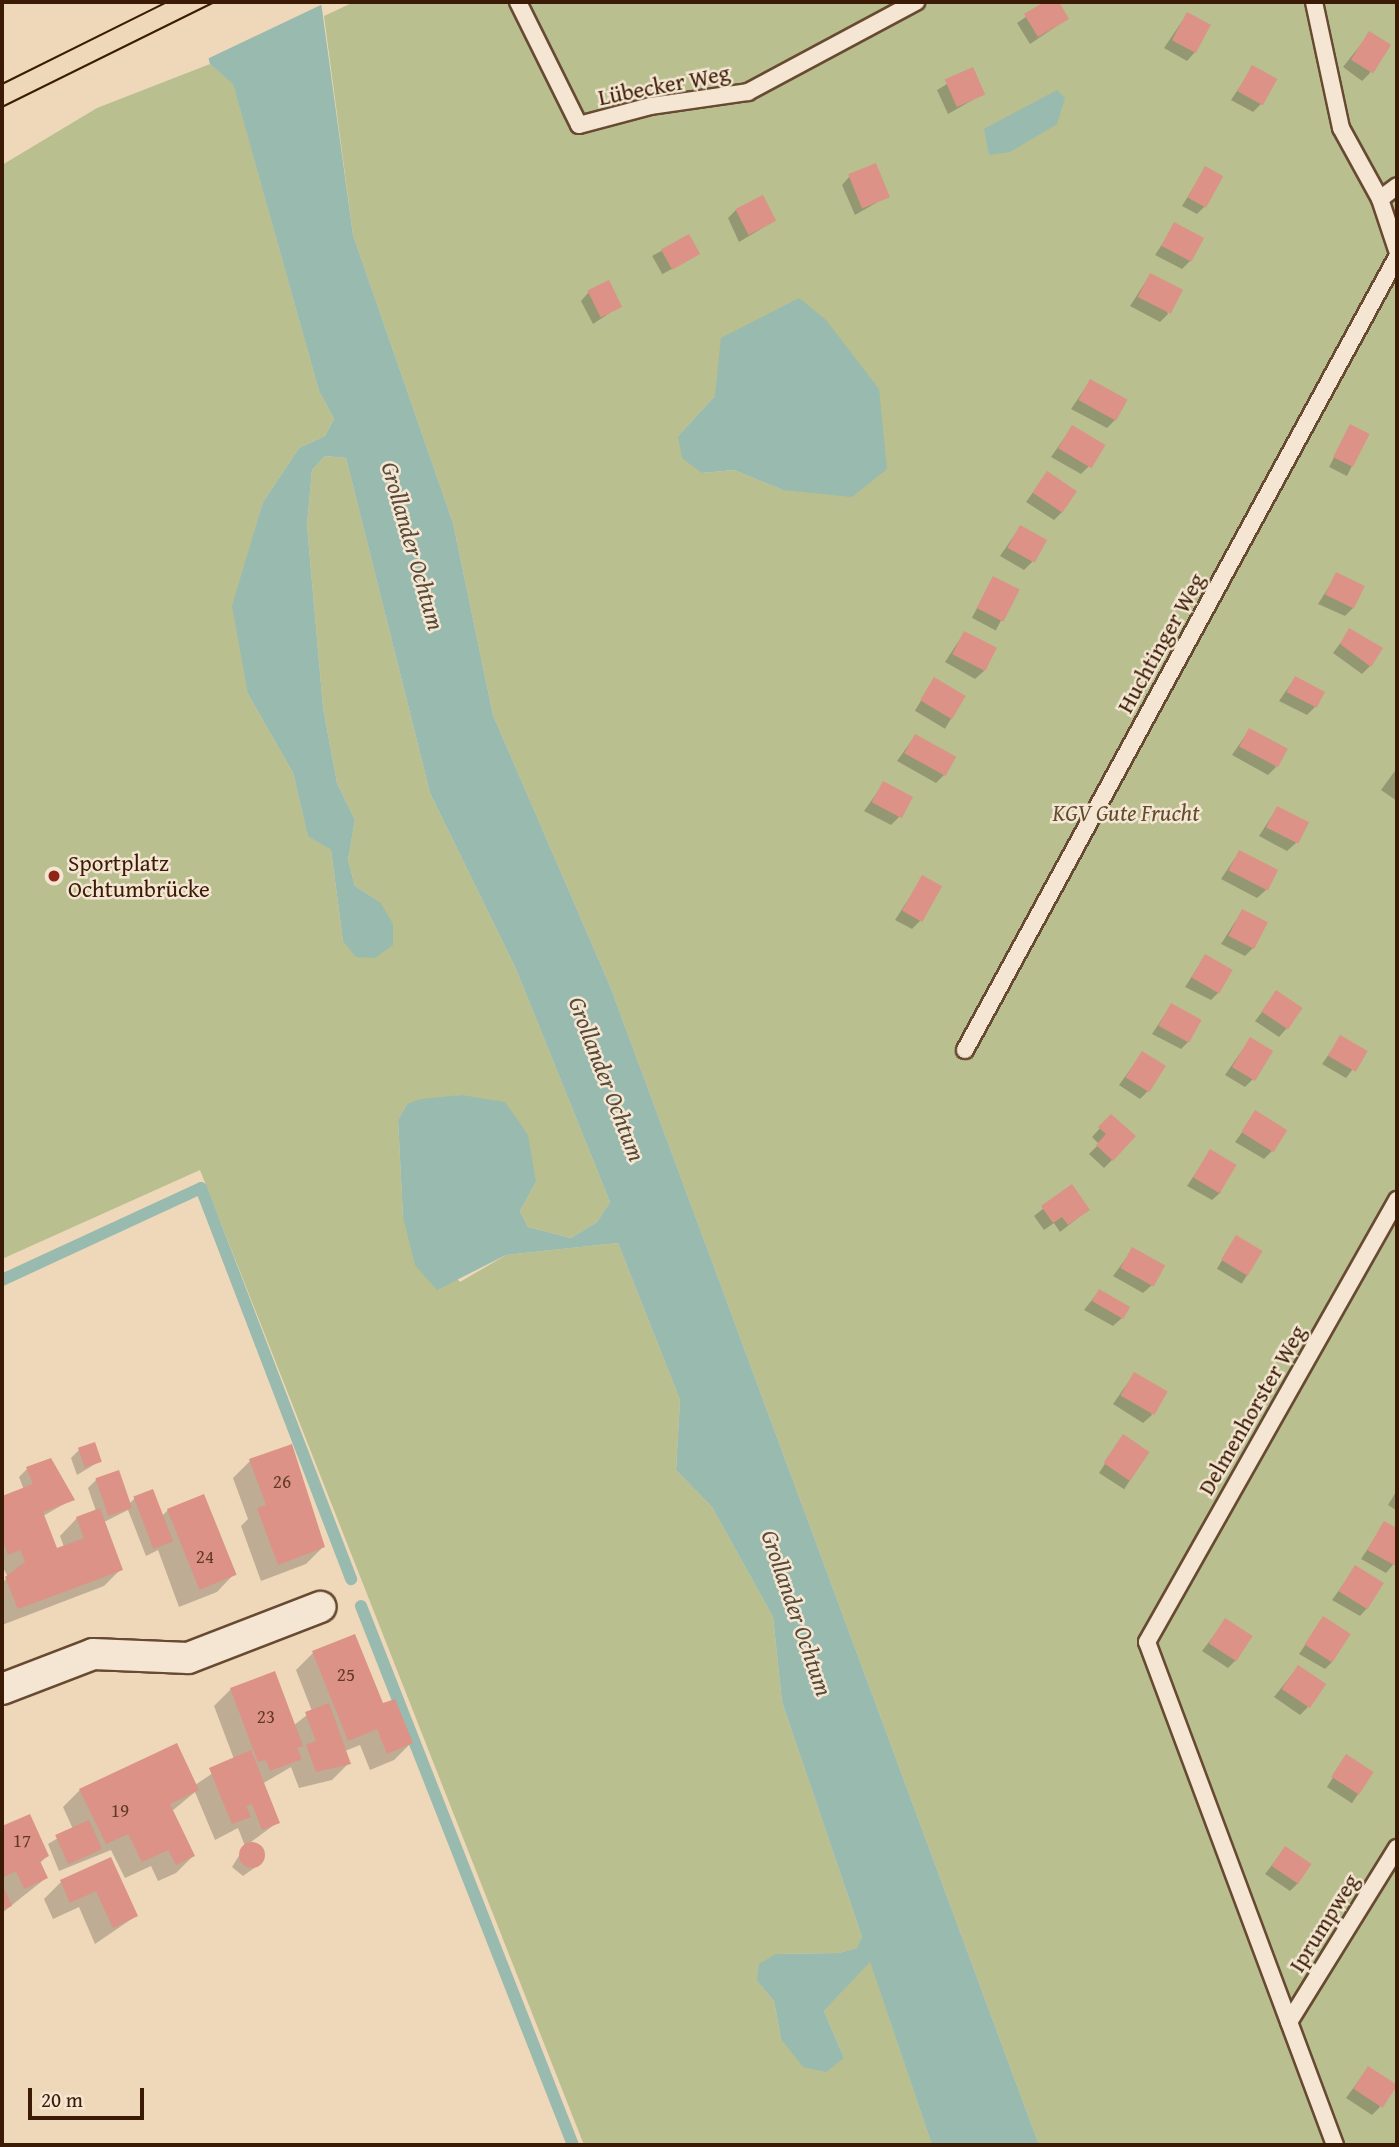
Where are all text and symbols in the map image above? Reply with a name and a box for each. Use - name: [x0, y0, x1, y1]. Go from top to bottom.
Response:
- street label: Lübecker Weg: [596, 59, 732, 111]
- water label: Grollander Ochtum: [375, 458, 451, 634]
- street label: Huchtinger Weg: [1111, 568, 1211, 718]
- park label: KGV Gute Frucht: [1053, 799, 1199, 827]
- place label: Sportplatz Ochtumbrücke: [68, 849, 210, 903]
- marker: Sportplatz Ochtumbrücke: [46, 868, 62, 884]
- water label: Grollander Ochtum: [562, 993, 652, 1165]
- street label: Delmenhorster Weg: [1192, 1320, 1312, 1500]
- house number: 26: [273, 1471, 291, 1493]
- water label: Grollander Ochtum: [755, 1526, 839, 1700]
- house number: 24: [196, 1546, 214, 1568]
- house number: 25: [337, 1664, 355, 1686]
- house number: 23: [257, 1706, 275, 1728]
- house number: 19: [111, 1800, 129, 1822]
- house number: 17: [13, 1830, 31, 1852]
- street label: Iprumpweg: [1283, 1869, 1365, 1977]
- scale bar: [32, 2074, 147, 2118]
- text: 20 m: [41, 2084, 83, 2115]

